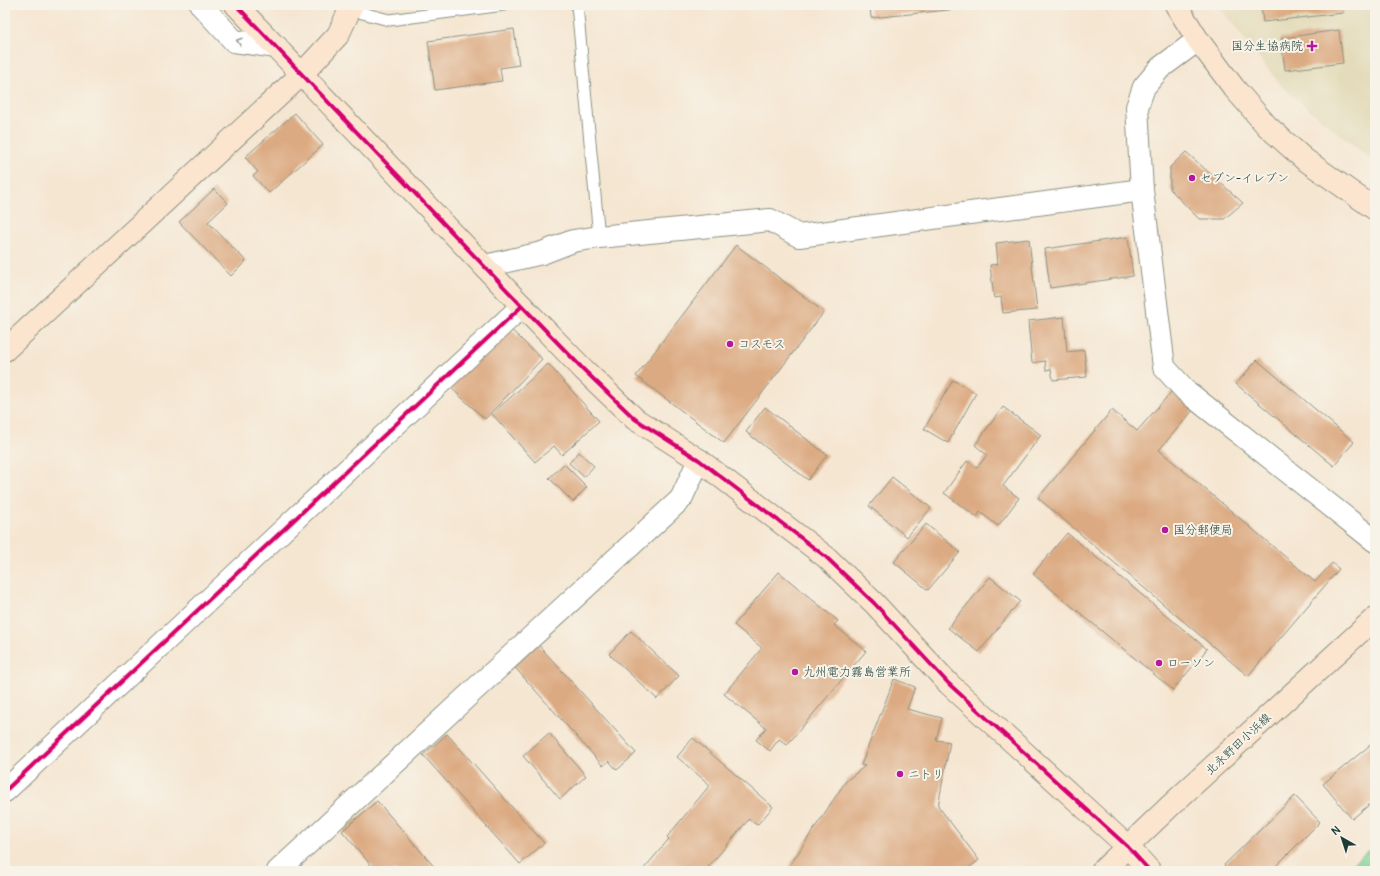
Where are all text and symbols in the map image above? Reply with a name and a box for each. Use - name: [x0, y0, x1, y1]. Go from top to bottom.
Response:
- one-way arrow: [235, 37, 242, 45]
- place label: 国分生協病院: [1231, 39, 1303, 54]
- marker: 国分生協病院: [1306, 40, 1318, 52]
- place label: セブン-イレブン: [1200, 171, 1289, 186]
- marker: セブン-イレブン: [1187, 173, 1197, 183]
- place label: コスモス: [738, 337, 785, 352]
- marker: コスモス: [725, 339, 735, 349]
- place label: 国分郵便局: [1173, 523, 1233, 538]
- marker: 国分郵便局: [1160, 525, 1170, 535]
- place label: ローソン: [1167, 656, 1215, 671]
- marker: ローソン: [1154, 658, 1164, 668]
- place label: 九州電力霧島営業所: [803, 665, 911, 680]
- marker: 九州電力霧島営業所: [790, 667, 800, 677]
- street label: 北永野田小浜線: [1203, 710, 1274, 779]
- place label: ニトリ: [908, 767, 944, 782]
- marker: ニトリ: [895, 769, 905, 779]
- north arrow: [1322, 818, 1362, 858]
- text: N: [1329, 823, 1343, 838]

